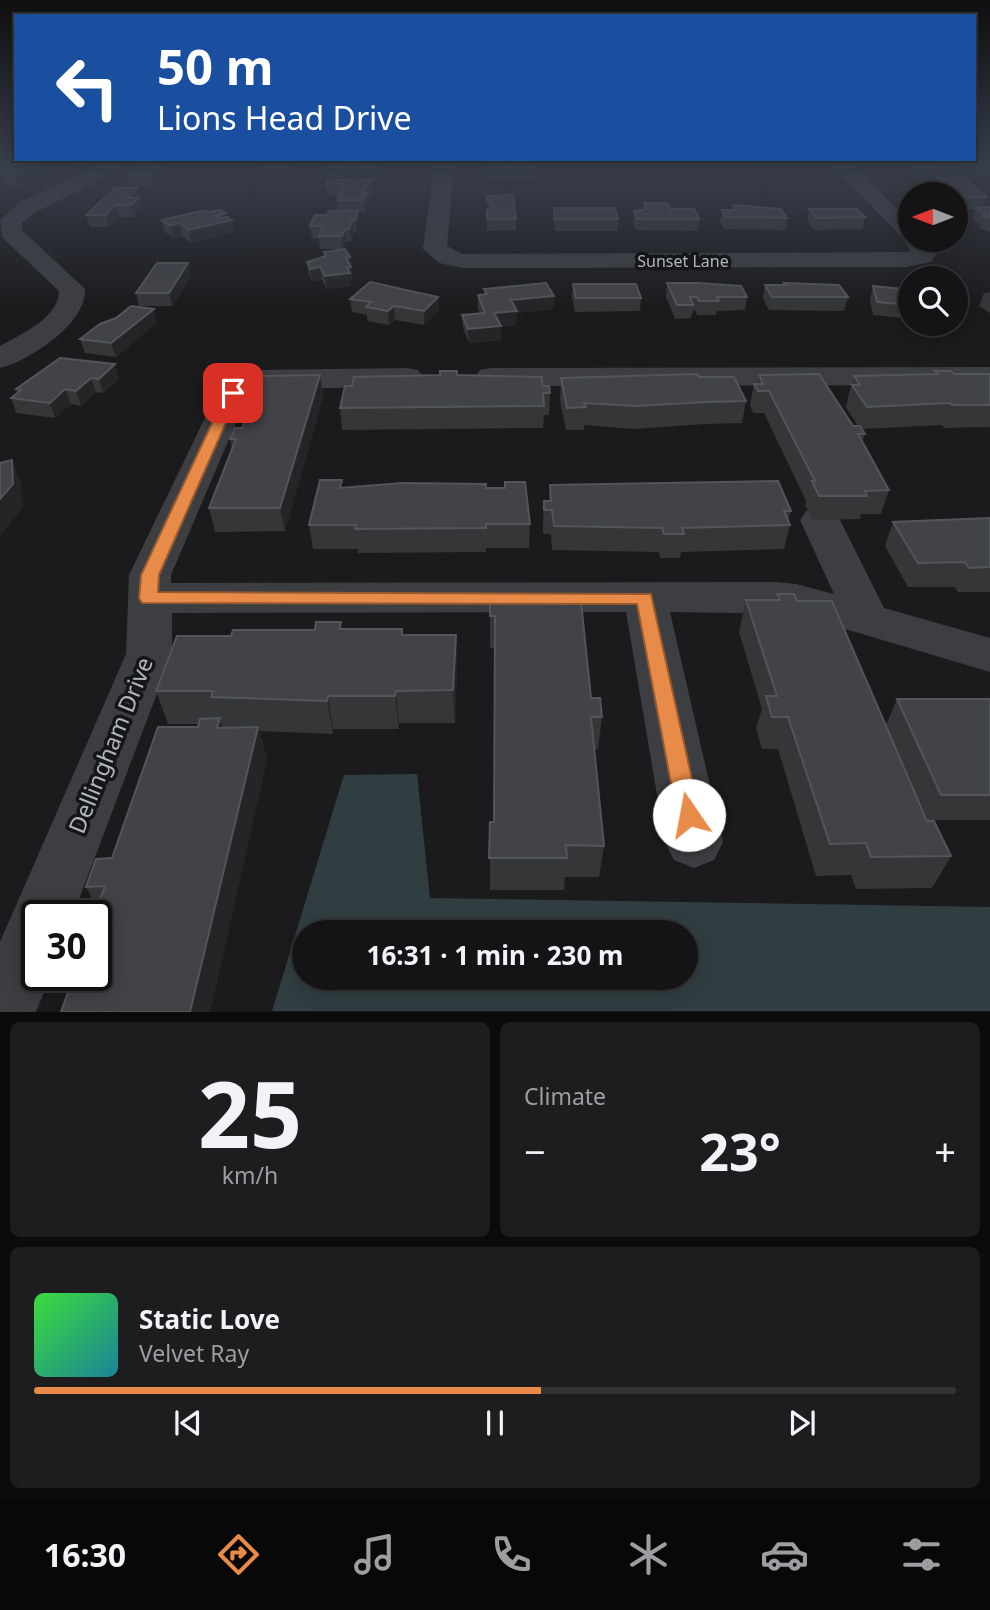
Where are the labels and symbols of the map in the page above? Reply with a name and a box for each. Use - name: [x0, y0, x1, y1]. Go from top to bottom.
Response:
- north arrow: [898, 182, 968, 252]
- street label: Sunset Lane: [637, 250, 729, 272]
- pin: [203, 363, 263, 423]
- street label: Dellingham Drive: [60, 652, 160, 838]
- position arrow: [652, 778, 726, 852]
- speed limit sign: 30: [21, 900, 112, 991]

